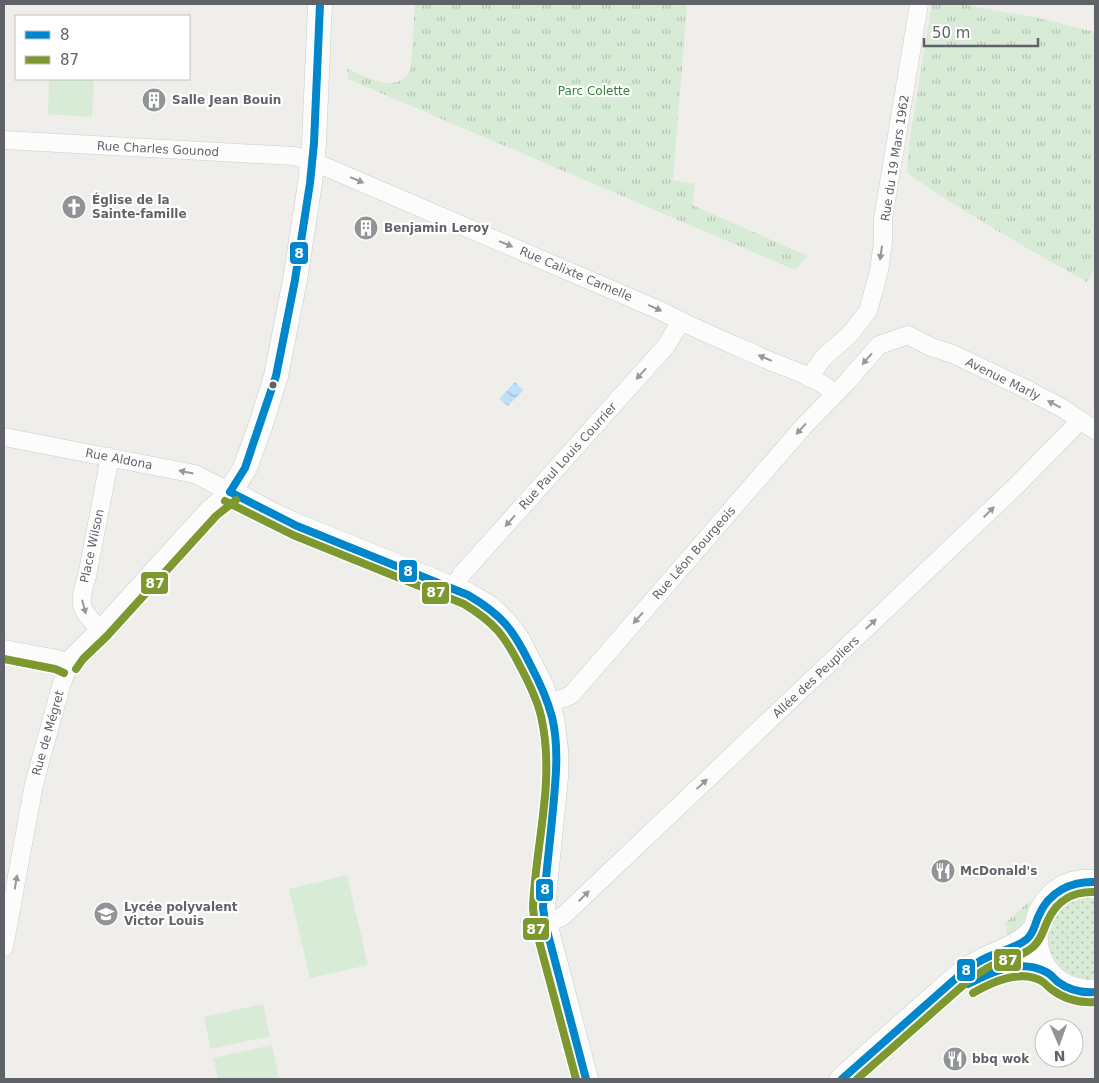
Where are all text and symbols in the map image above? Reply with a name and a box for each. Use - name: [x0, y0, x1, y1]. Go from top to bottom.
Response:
- legend: [15, 15, 190, 80]
- scale bar: [924, 15, 1038, 47]
- text: 50 m: [932, 24, 970, 42]
- text: 8: [60, 26, 70, 44]
- text: 87: [60, 51, 79, 69]
- park label: Parc Colette: [558, 84, 630, 98]
- building icon: Salle Jean Bouin: [141, 87, 167, 113]
- place label: Salle Jean Bouin: [172, 93, 281, 107]
- street label: Rue du 19 Mars 1962: [878, 94, 912, 222]
- street label: Rue Charles Gounod: [96, 139, 220, 159]
- one-way arrow: [350, 176, 364, 184]
- place label: Église de la Sainte-famille: [92, 192, 187, 221]
- church icon: Église de la Sainte-famille: [61, 194, 87, 220]
- building icon: Benjamin Leroy: [353, 215, 379, 241]
- place label: Benjamin Leroy: [384, 221, 489, 235]
- one-way arrow: [499, 240, 514, 248]
- line badge: 8: [289, 241, 309, 265]
- street label: Rue Calixte Camelle: [518, 244, 634, 304]
- text: 8: [294, 245, 304, 261]
- one-way arrow: [877, 245, 885, 261]
- one-way arrow: [648, 305, 662, 313]
- one-way arrow: [862, 352, 873, 365]
- one-way arrow: [758, 354, 772, 362]
- street label: Avenue Marly: [963, 355, 1043, 403]
- one-way arrow: [635, 367, 647, 379]
- unlabelled marker: [268, 380, 278, 390]
- street label: Rue Paul Louis Courrier: [516, 400, 620, 512]
- one-way arrow: [1047, 400, 1061, 408]
- one-way arrow: [796, 423, 807, 436]
- street label: Rue Aldona: [84, 446, 154, 472]
- one-way arrow: [178, 468, 194, 476]
- street label: Rue Léon Bourgeois: [650, 503, 738, 603]
- one-way arrow: [982, 506, 994, 518]
- street label: Place Wilson: [77, 508, 107, 584]
- one-way arrow: [504, 515, 516, 527]
- line badge: 8: [398, 559, 418, 583]
- text: 8: [403, 563, 413, 579]
- line badge: 87: [140, 571, 169, 595]
- text: 87: [145, 575, 165, 591]
- line badge: 87: [421, 581, 450, 605]
- text: 87: [426, 584, 446, 600]
- one-way arrow: [80, 599, 88, 615]
- one-way arrow: [632, 612, 644, 624]
- one-way arrow: [865, 618, 877, 630]
- street label: Allée des Peupliers: [770, 633, 862, 721]
- street label: Rue de Mégret: [29, 689, 67, 777]
- one-way arrow: [696, 778, 708, 790]
- restaurant icon: McDonald's: [930, 858, 956, 884]
- place label: McDonald's: [960, 864, 1037, 878]
- one-way arrow: [12, 874, 20, 890]
- line badge: 8: [535, 878, 554, 902]
- text: 8: [540, 881, 550, 897]
- one-way arrow: [578, 890, 590, 902]
- place label: Lycée polyvalent Victor Louis: [124, 900, 238, 928]
- school or university icon: Lycée polyvalent Victor Louis: [93, 901, 119, 927]
- line badge: 87: [522, 917, 550, 941]
- text: 87: [526, 921, 546, 937]
- line badge: 87: [993, 948, 1022, 972]
- text: 87: [998, 952, 1018, 968]
- line badge: 8: [956, 958, 976, 982]
- text: 8: [961, 962, 971, 978]
- north arrow: [1034, 1018, 1084, 1068]
- restaurant icon: bbq wok: [942, 1046, 968, 1072]
- text: N: [1053, 1048, 1066, 1064]
- place label: bbq wok: [972, 1052, 1030, 1066]

